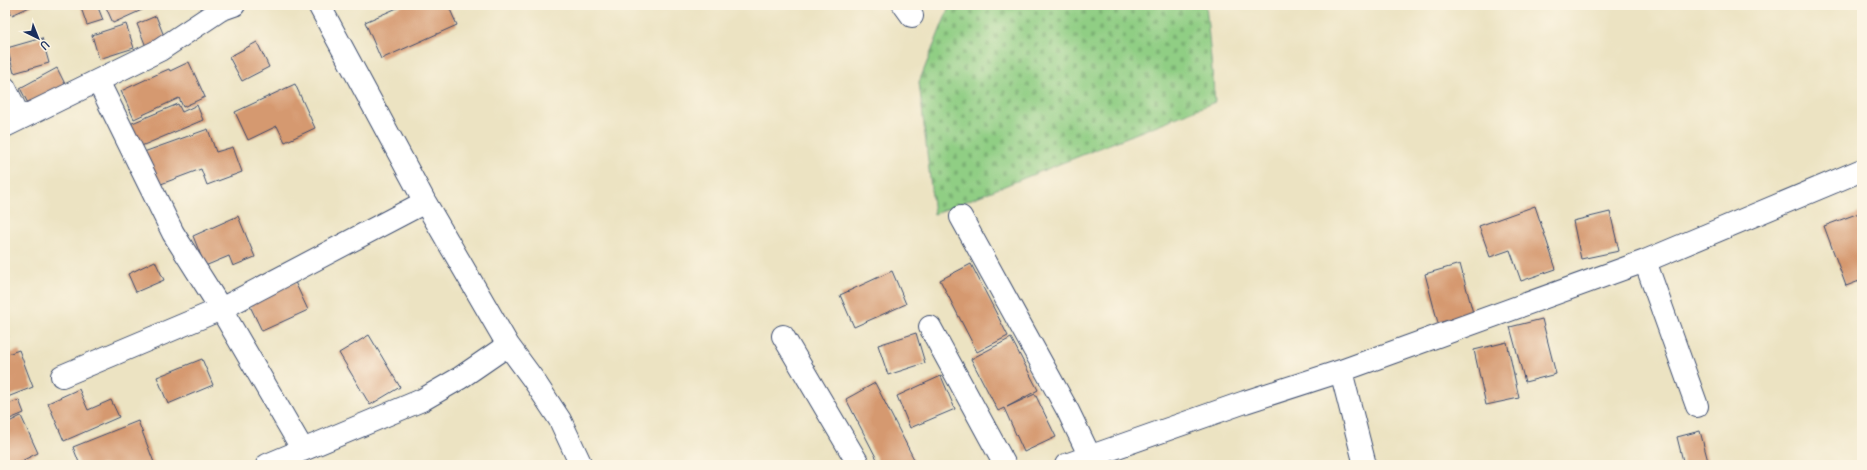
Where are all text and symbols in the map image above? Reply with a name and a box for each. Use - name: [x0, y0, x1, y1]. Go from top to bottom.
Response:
- north arrow: [18, 18, 58, 58]
- text: U: [37, 38, 52, 53]

